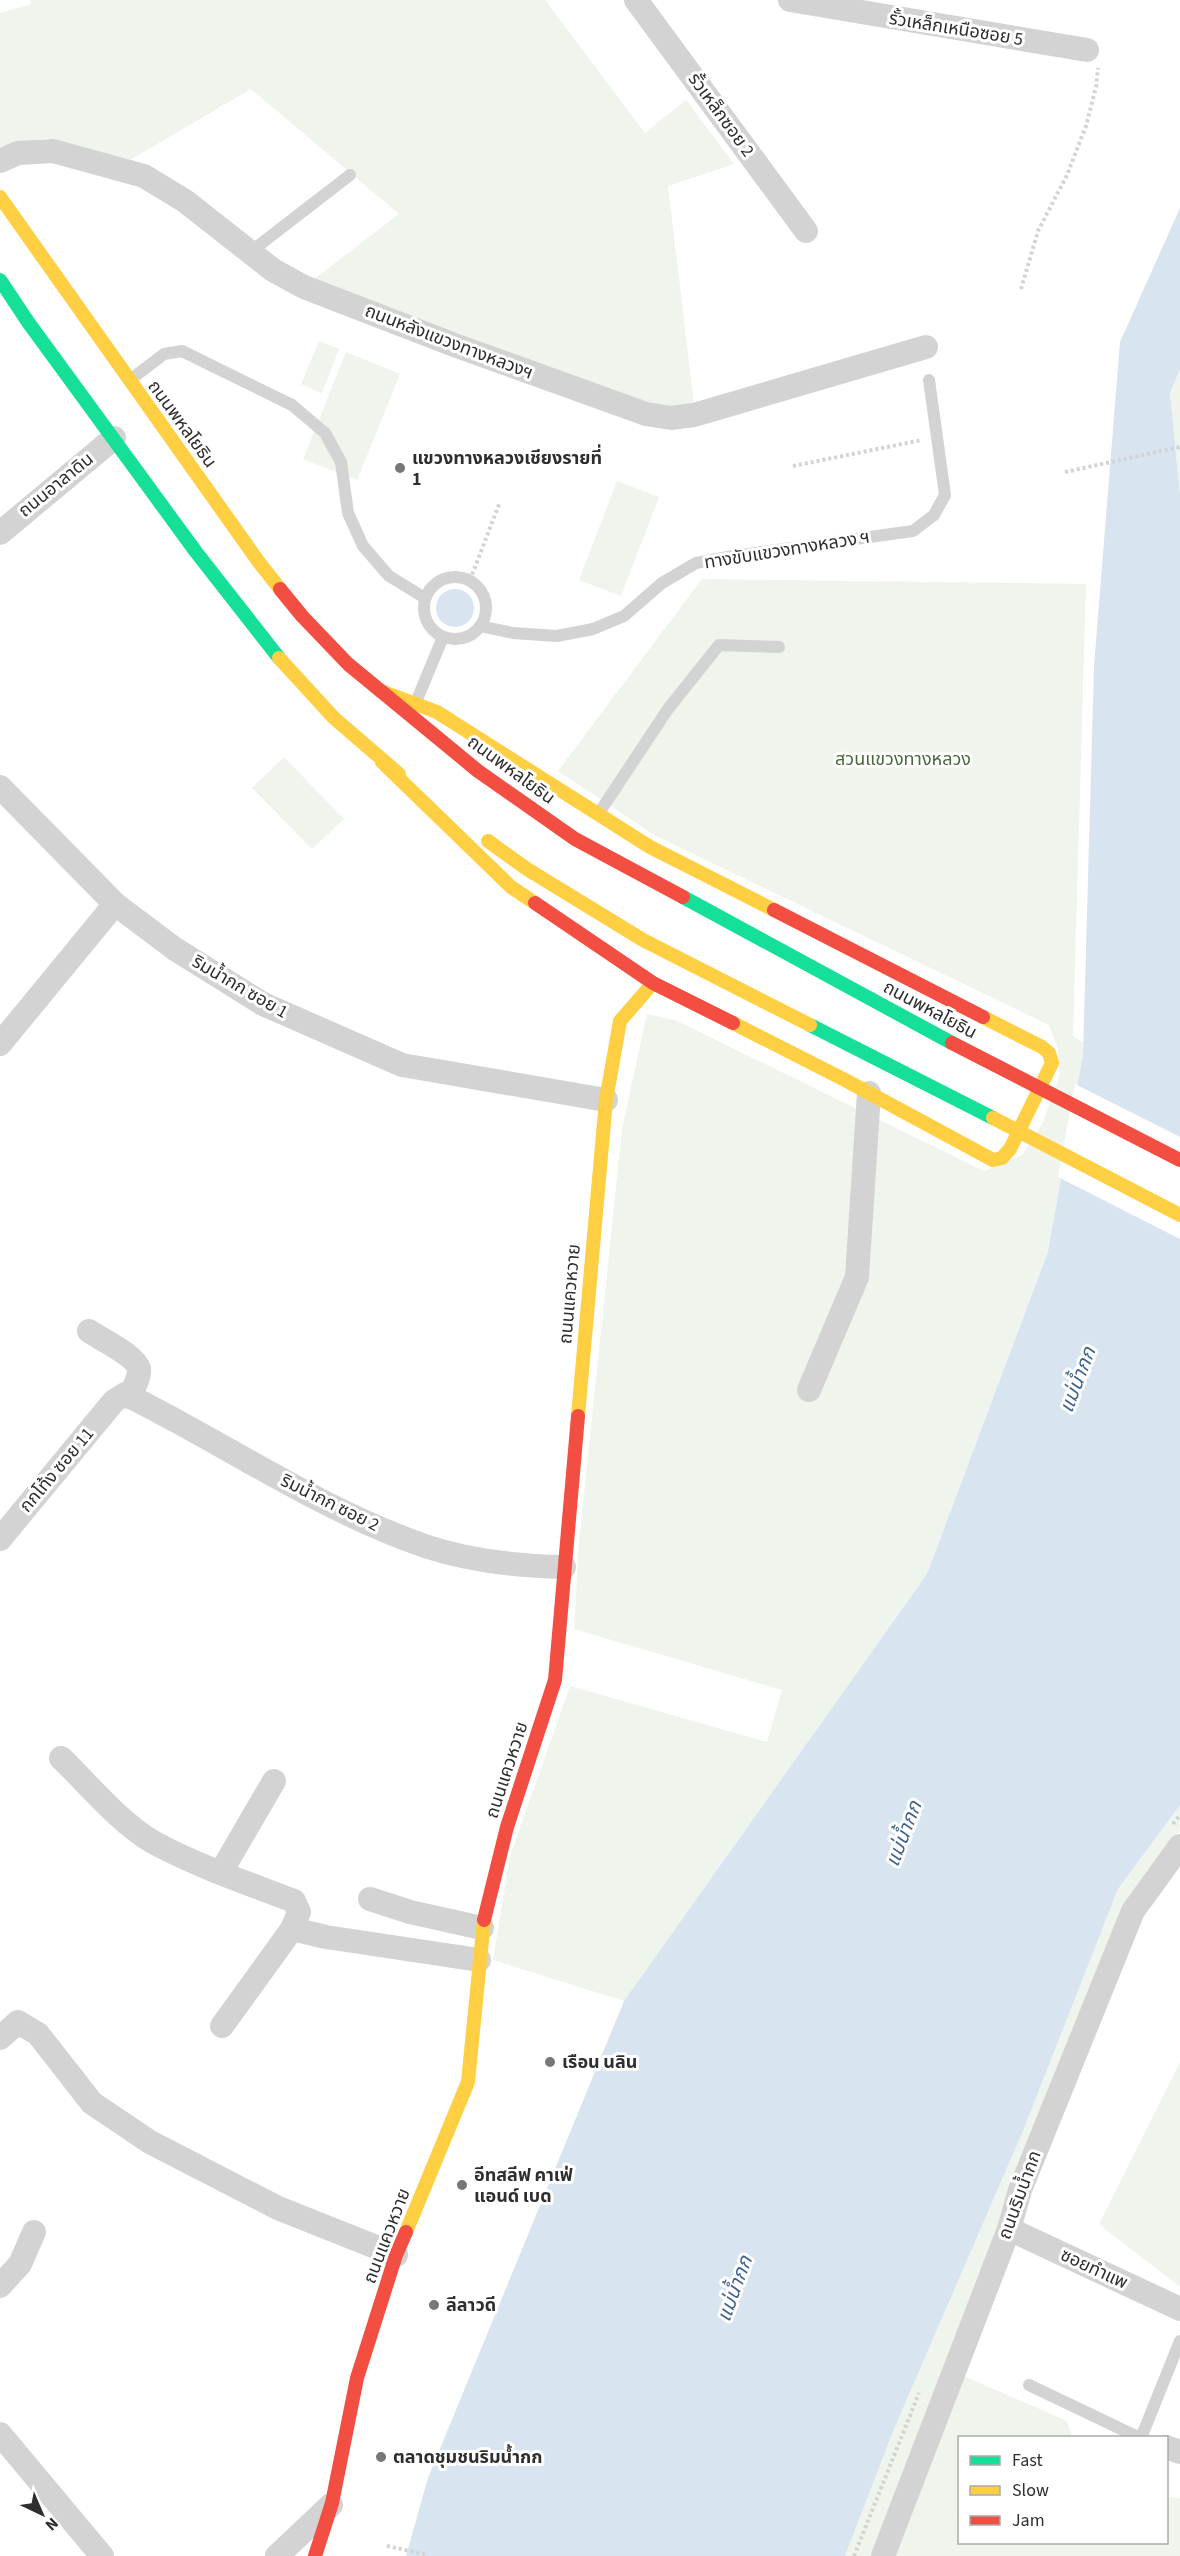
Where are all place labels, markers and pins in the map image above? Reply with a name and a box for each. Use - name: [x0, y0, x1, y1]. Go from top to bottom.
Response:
- place label: แขวงทางหลวงเชียงรายที่ 1: [412, 444, 602, 492]
- marker: แขวงทางหลวงเชียงรายที่ 1: [393, 461, 407, 475]
- place label: เรือน นลิน: [562, 2050, 637, 2075]
- marker: เรือน นลิน: [543, 2055, 557, 2069]
- place label: อีทสลีฟ คาเฟ่ แอนด์ เบด: [474, 2163, 573, 2209]
- marker: อีทสลีฟ คาเฟ่ แอนด์ เบด: [455, 2178, 469, 2192]
- place label: ลีลาวดี: [446, 2293, 496, 2318]
- marker: ลีลาวดี: [427, 2298, 441, 2312]
- place label: ตลาดชุมชนริมน้ำกก: [393, 2444, 543, 2470]
- marker: ตลาดชุมชนริมน้ำกก: [374, 2450, 388, 2464]

